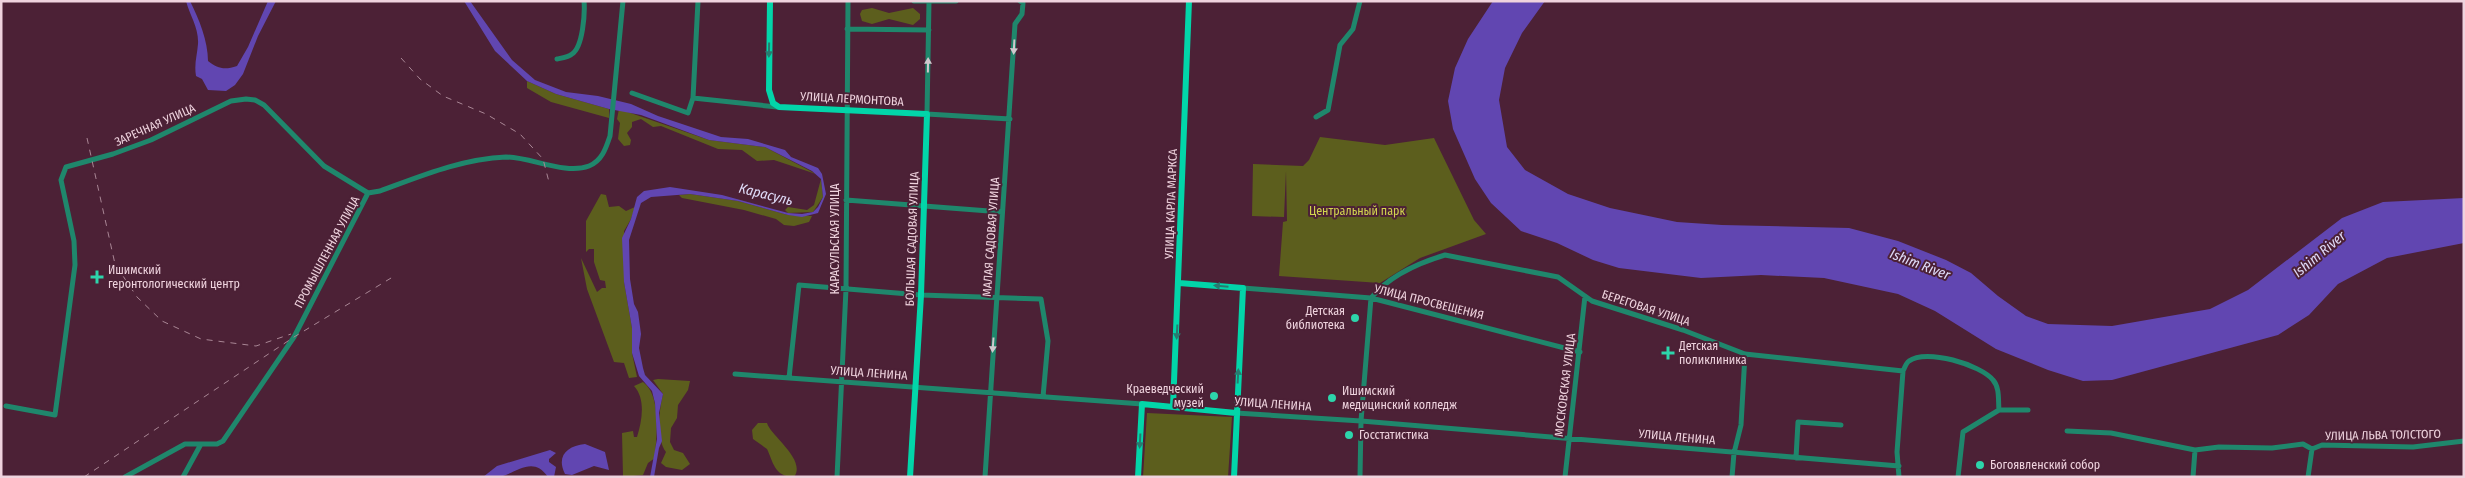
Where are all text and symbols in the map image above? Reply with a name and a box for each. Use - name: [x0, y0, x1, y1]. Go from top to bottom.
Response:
- one-way arrow: [1010, 40, 1018, 56]
- one-way arrow: [765, 42, 773, 58]
- one-way arrow: [924, 57, 932, 73]
- street label: УЛИЦА ЛЕРМОНТОВА: [799, 89, 905, 109]
- street label: ЗАРЕЧНАЯ УЛИЦА: [112, 101, 198, 149]
- street label: УЛИЦА КАРЛА МАРКСА: [1162, 148, 1180, 260]
- street label: БОЛЬШАЯ САДОВАЯ УЛИЦА: [903, 171, 921, 307]
- street label: МАЛАЯ САДОВАЯ УЛИЦА: [980, 176, 1002, 297]
- water label: Карасуль: [737, 180, 795, 209]
- street label: КАРАСУЛЬСКАЯ УЛИЦА: [828, 183, 842, 295]
- street label: ПРОМЫШЛЕННАЯ УЛИЦА: [292, 193, 363, 310]
- park label: Центральный парк: [1309, 204, 1405, 218]
- water label: Ishim River: [2290, 227, 2350, 281]
- water label: Ishim River: [1887, 245, 1953, 284]
- place label: Ишимский геронтологический центр: [108, 263, 240, 291]
- marker: Ишимский геронтологический центр: [90, 270, 104, 284]
- street label: УЛИЦА ПРОСВЕЩЕНИЯ: [1372, 281, 1485, 322]
- one-way arrow: [1213, 282, 1229, 290]
- street label: БЕРЕГОВАЯ УЛИЦА: [1600, 287, 1693, 329]
- place label: Детская библиотека: [1286, 304, 1345, 332]
- marker: Детская библиотека: [1349, 312, 1361, 324]
- one-way arrow: [1172, 324, 1180, 340]
- street label: МОСКОВСКАЯ УЛИЦА: [1552, 332, 1578, 438]
- one-way arrow: [989, 337, 997, 353]
- place label: Детская поликлиника: [1678, 339, 1747, 367]
- marker: Детская поликлиника: [1661, 346, 1675, 360]
- street label: УЛИЦА ЛЕНИНА: [829, 363, 909, 383]
- one-way arrow: [1235, 367, 1243, 383]
- place label: Краеведческий музей: [1126, 382, 1204, 410]
- place label: Ишимский медицинский колледж: [1342, 384, 1457, 412]
- marker: Краеведческий музей: [1208, 390, 1220, 402]
- marker: Ишимский медицинский колледж: [1326, 392, 1338, 404]
- street label: УЛИЦА ЛЕНИНА: [1233, 394, 1313, 414]
- street label: УЛИЦА ЛЕНИНА: [1637, 427, 1717, 447]
- street label: УЛИЦА ЛЬВА ТОЛСТОГО: [2324, 427, 2441, 443]
- place label: Госстатистика: [1359, 428, 1429, 442]
- marker: Госстатистика: [1343, 429, 1355, 441]
- one-way arrow: [1135, 433, 1143, 449]
- place label: Богоявленский собор: [1990, 458, 2100, 472]
- marker: Богоявленский собор: [1974, 459, 1986, 471]

